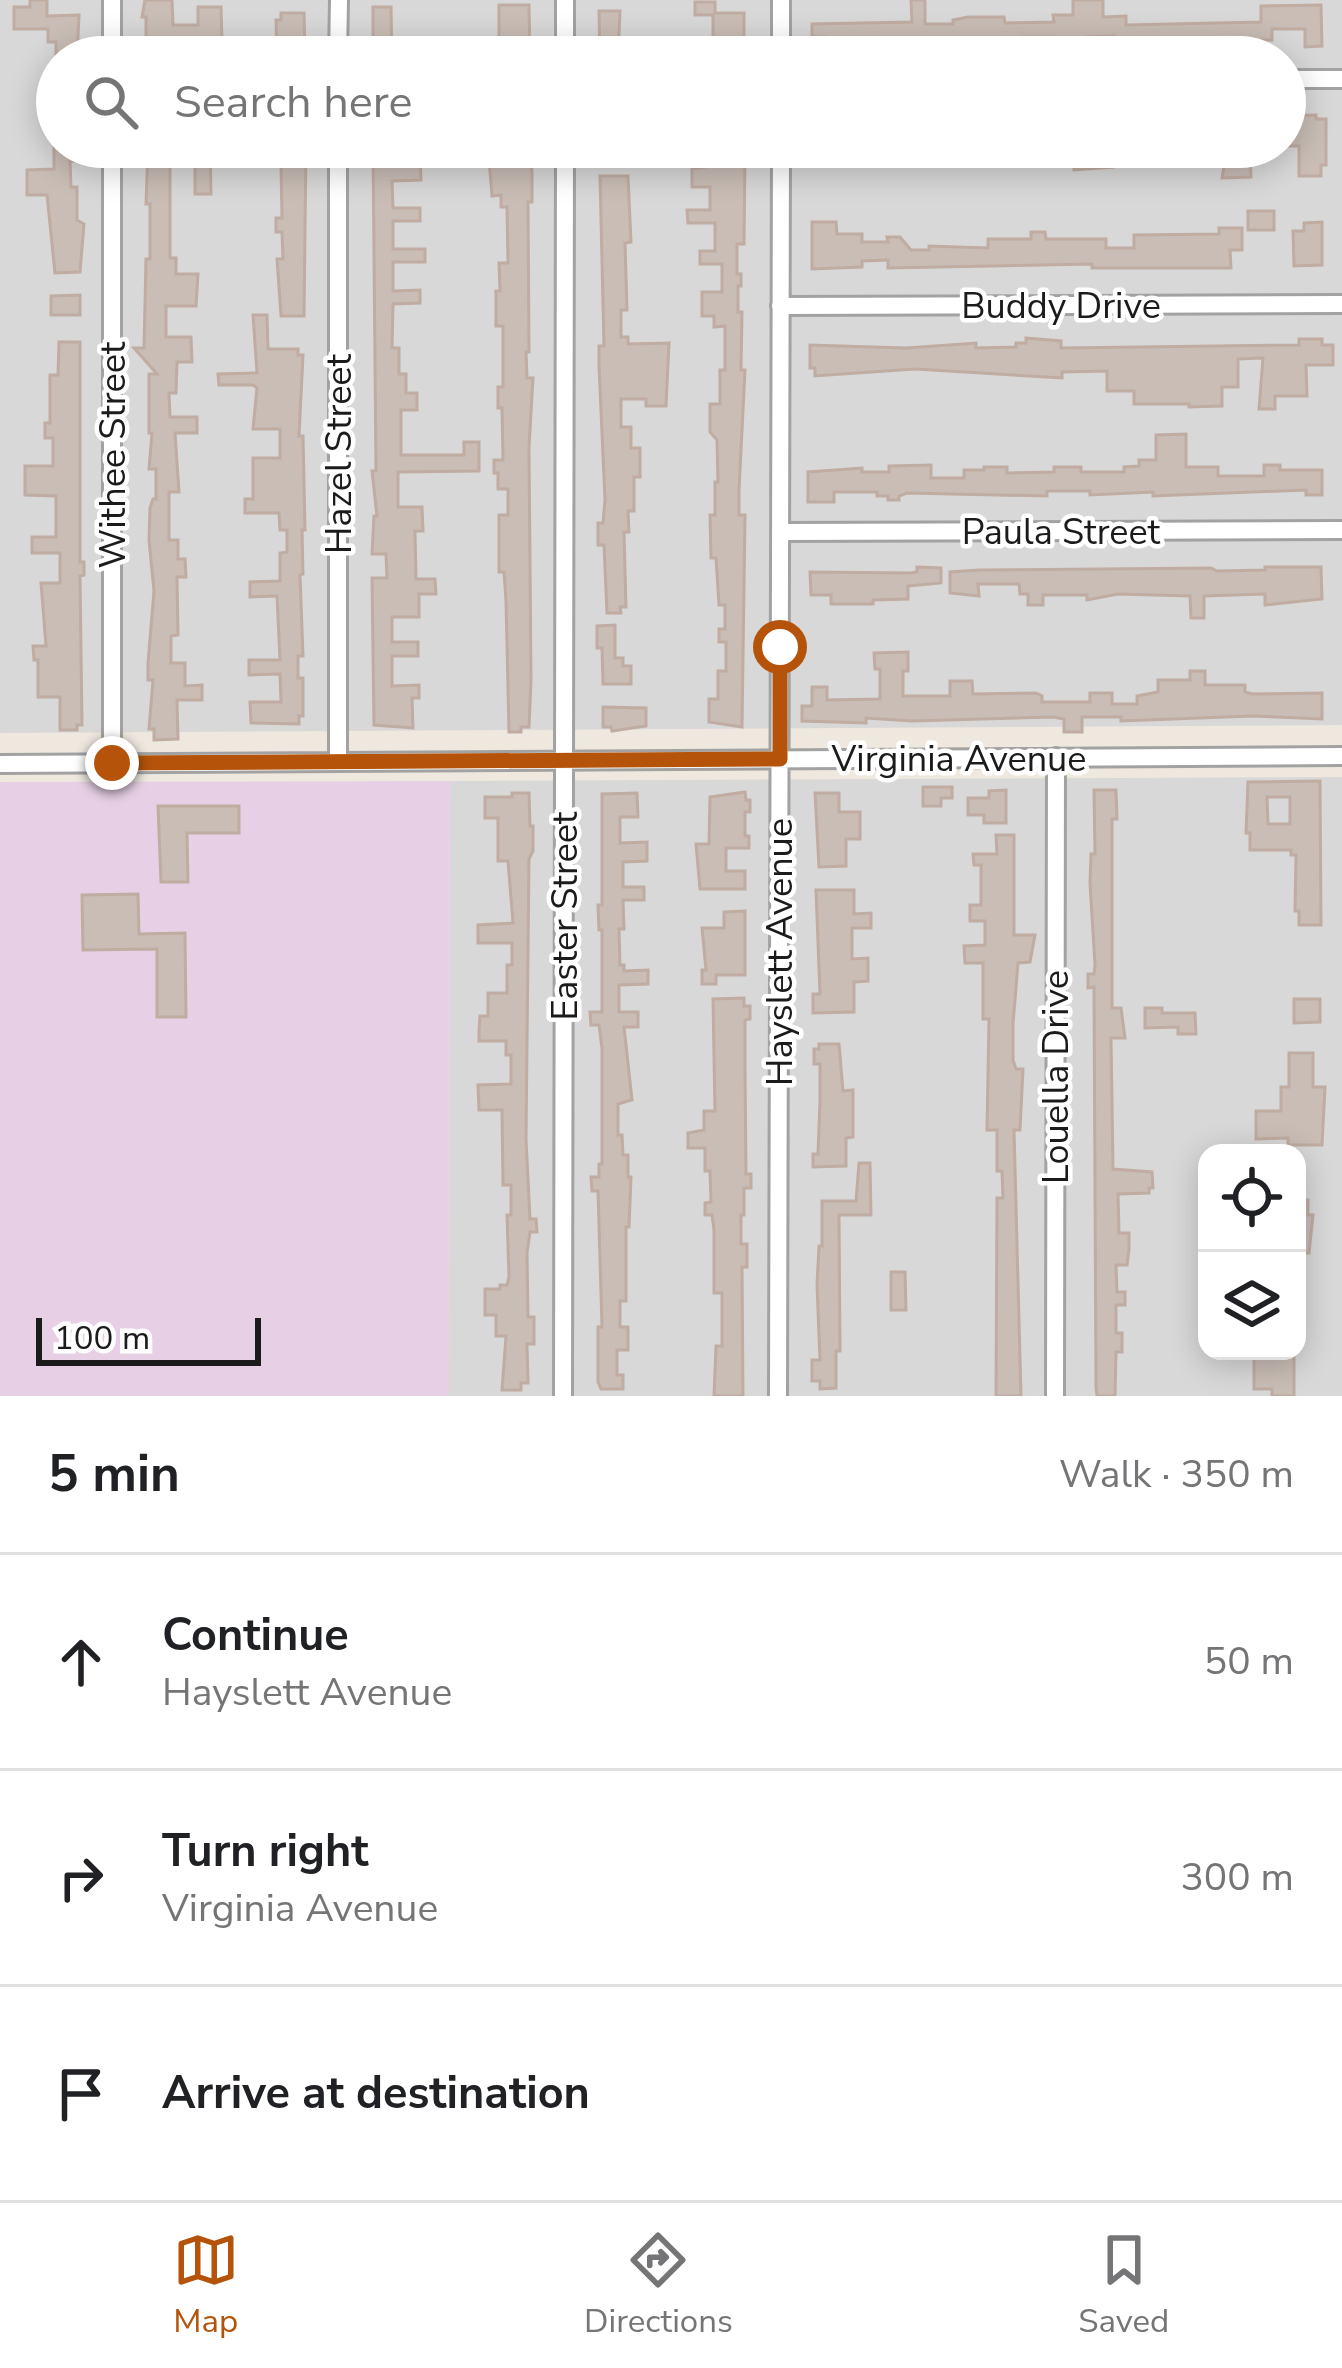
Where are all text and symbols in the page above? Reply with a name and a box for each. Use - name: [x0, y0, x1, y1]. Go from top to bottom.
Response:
- search box: [36, 36, 1306, 168]
- icon: search: [78, 69, 144, 135]
- text: Search here: [174, 72, 413, 133]
- street label: Buddy Drive: [961, 282, 1161, 331]
- street label: Withee Street: [89, 341, 138, 568]
- street label: Hazel Street: [315, 354, 364, 554]
- street label: Paula Street: [962, 508, 1161, 557]
- route start: [753, 620, 807, 674]
- street label: Virginia Avenue: [831, 735, 1086, 784]
- route end: [85, 736, 139, 790]
- street label: Easter Street: [541, 811, 590, 1020]
- street label: Hayslett Avenue: [756, 818, 805, 1086]
- street label: Louella Drive: [1032, 970, 1081, 1184]
- map controls: [1198, 1144, 1306, 1360]
- button: locate: [1198, 1144, 1306, 1252]
- button: layers: [1198, 1252, 1306, 1360]
- scale bar: [36, 1312, 261, 1365]
- text: 100 m: [54, 1316, 150, 1361]
- text: 5 min: [48, 1439, 180, 1509]
- text: Walk · 350 m: [1059, 1448, 1294, 1501]
- text: Continue: [162, 1605, 349, 1666]
- icon: ahead: [48, 1629, 114, 1695]
- text: 50 m: [1204, 1635, 1294, 1688]
- text: Hayslett Avenue: [162, 1666, 452, 1719]
- text: Turn right: [162, 1821, 369, 1882]
- icon: right: [48, 1845, 114, 1911]
- text: 300 m: [1180, 1851, 1294, 1904]
- text: Virginia Avenue: [162, 1882, 438, 1935]
- icon: arrive: [48, 2061, 114, 2127]
- text: Arrive at destination: [162, 2063, 590, 2124]
- tab: Map: [173, 2227, 239, 2344]
- tab: Directions: [584, 2227, 733, 2344]
- tab: Saved: [1078, 2227, 1169, 2344]

